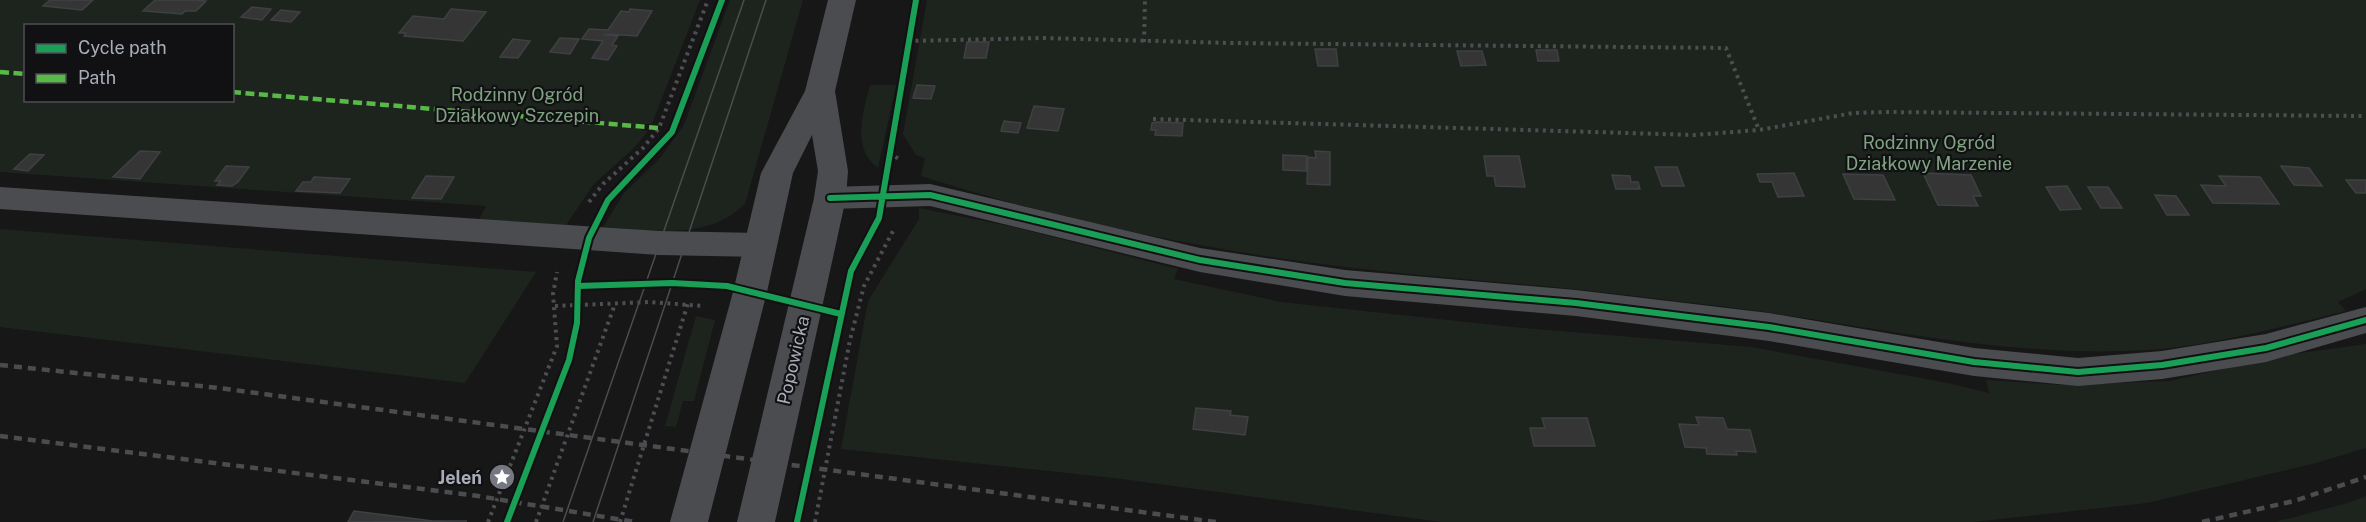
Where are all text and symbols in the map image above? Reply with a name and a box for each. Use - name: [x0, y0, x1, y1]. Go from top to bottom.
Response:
- legend: [24, 24, 234, 102]
- text: Cycle path: [78, 37, 167, 58]
- text: Path: [78, 67, 116, 88]
- park label: Rodzinny Ogród Działkowy Szczepin: [435, 84, 599, 126]
- park label: Rodzinny Ogród Działkowy Marzenie: [1846, 132, 2012, 174]
- street label: Popowicka: [773, 314, 813, 406]
- place icon: Jeleń: [487, 462, 517, 492]
- place label: Jeleń: [438, 467, 482, 488]

